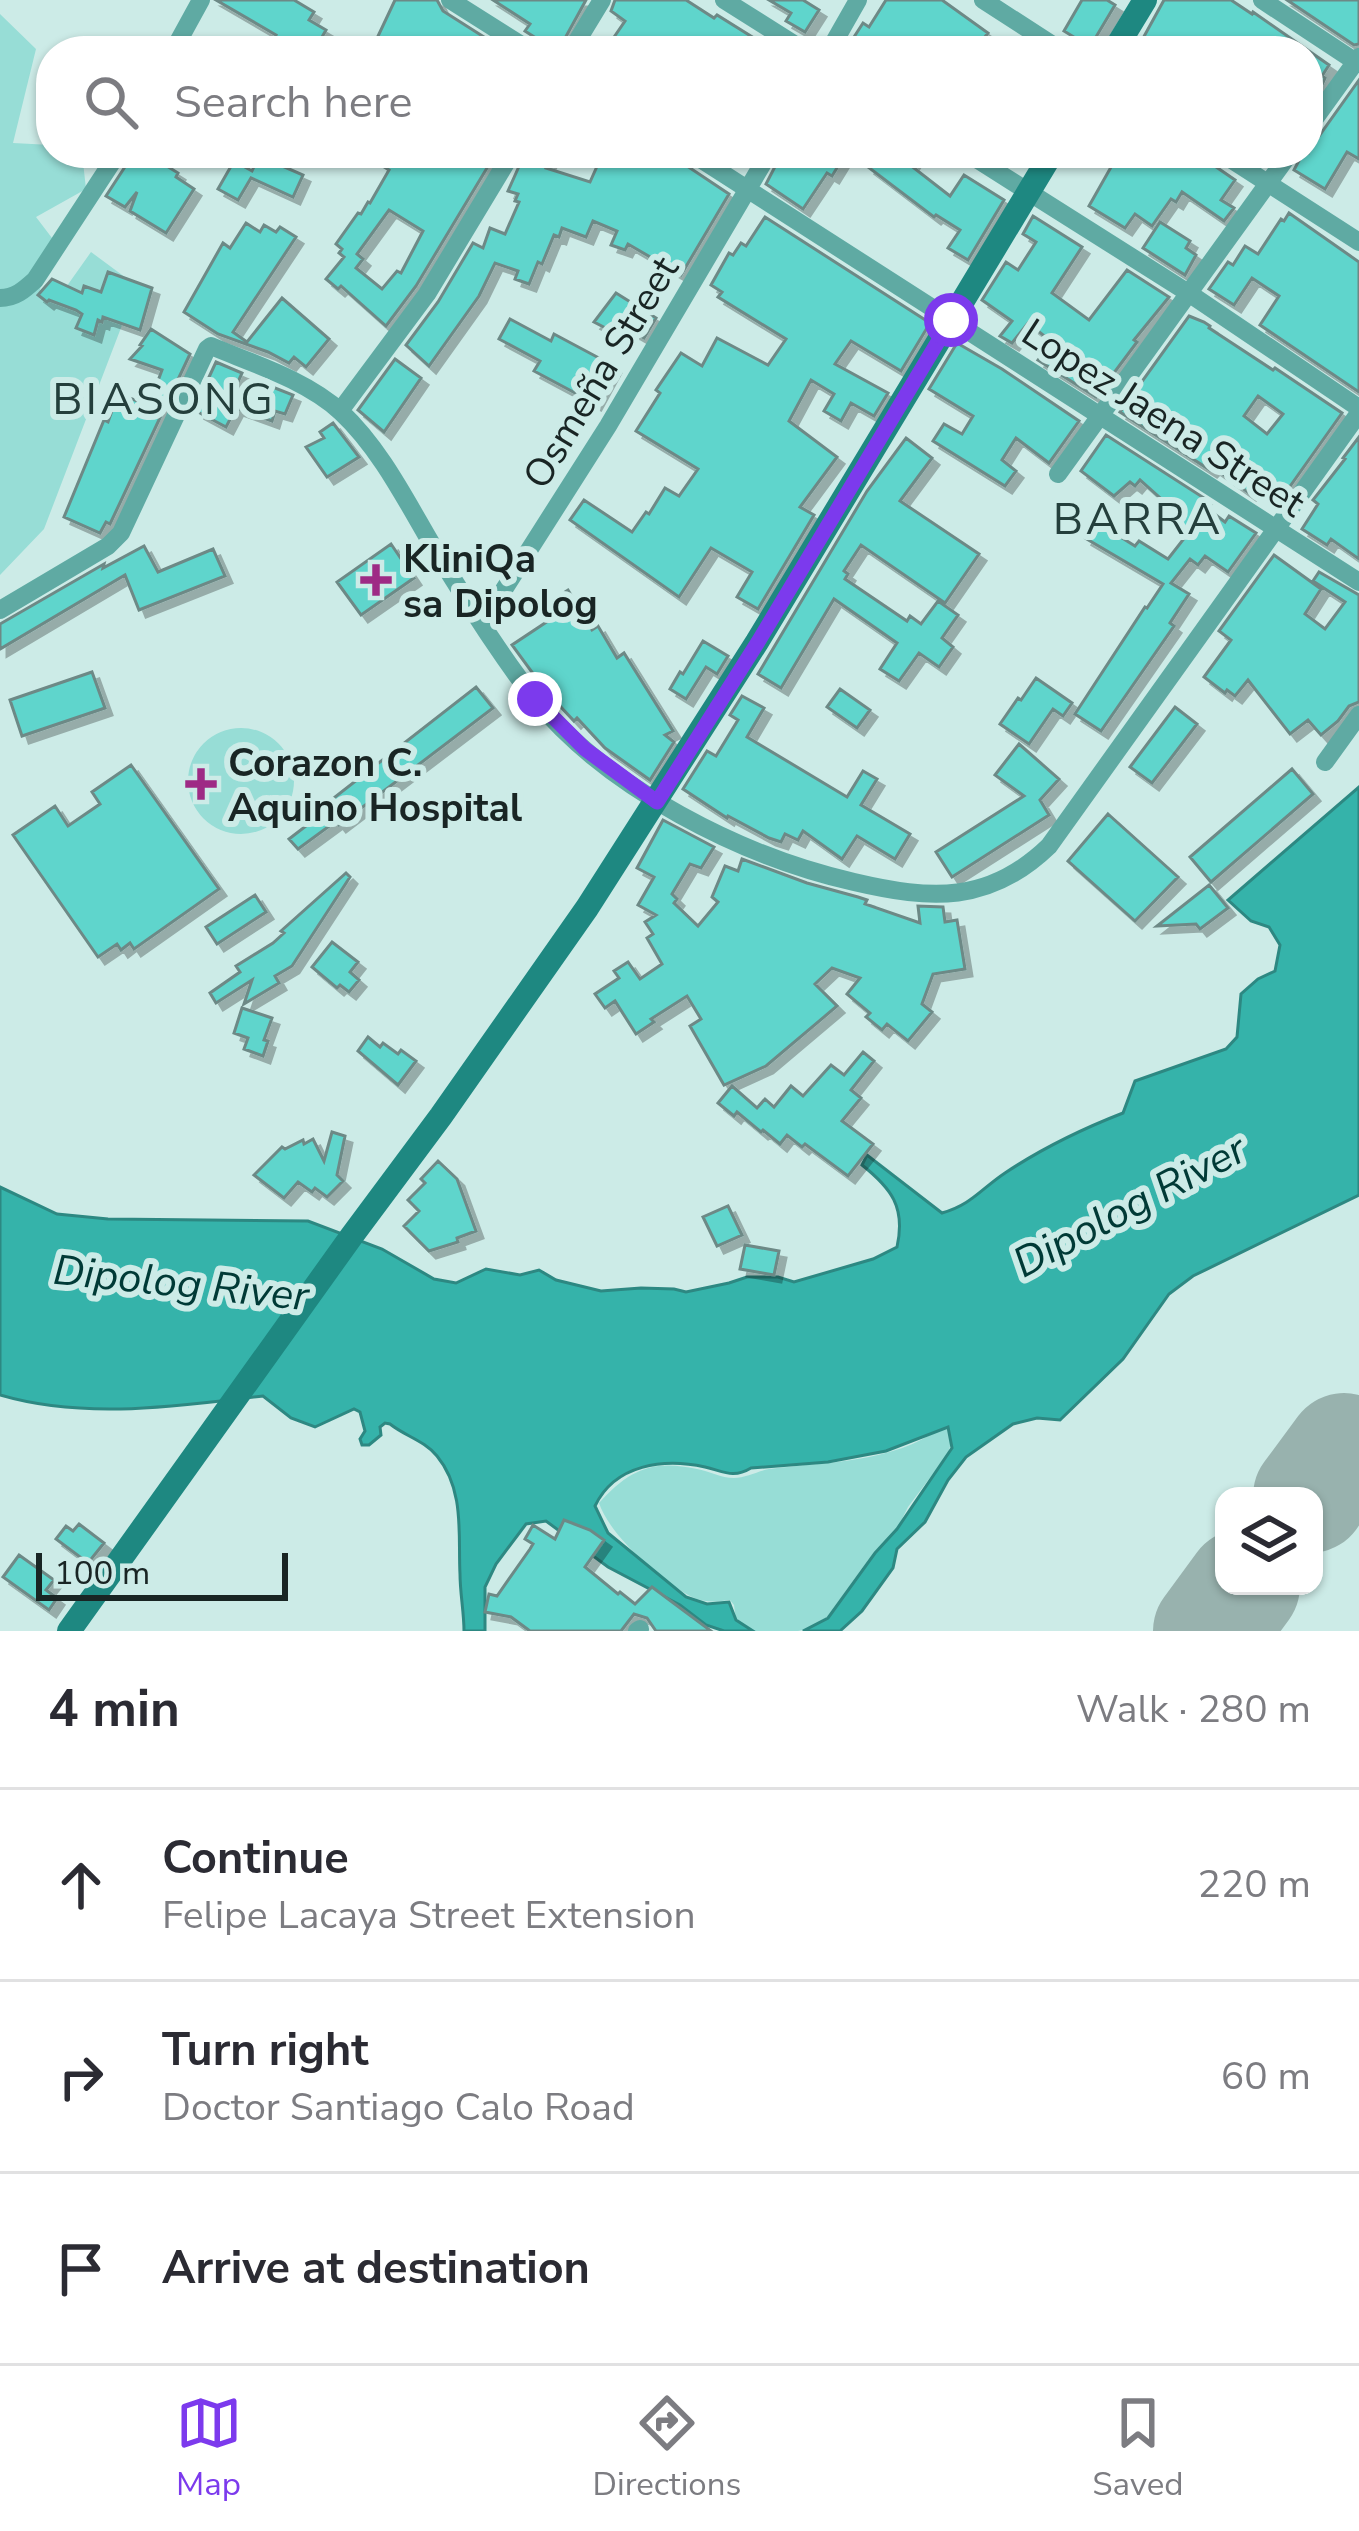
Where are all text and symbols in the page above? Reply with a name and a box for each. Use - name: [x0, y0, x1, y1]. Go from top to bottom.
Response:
- search box: [36, 36, 1323, 168]
- icon: search: [78, 69, 144, 135]
- text: Search here: [174, 72, 413, 133]
- street label: Osmeña Street: [511, 247, 692, 499]
- route start: [924, 293, 978, 347]
- street label: Lopez Jaena Street: [1011, 307, 1315, 530]
- district label: BIASONG: [52, 369, 276, 430]
- district label: BARRA: [1053, 489, 1223, 550]
- place label: KliniQa sa Dipolog: [403, 533, 598, 631]
- marker: KliniQa sa Dipolog: [360, 564, 392, 596]
- route end: [508, 672, 562, 726]
- place label: Corazon C. Aquino Hospital: [228, 737, 523, 835]
- marker: Corazon C. Aquino Hospital: [185, 768, 217, 800]
- water label: Dipolog River: [1003, 1121, 1257, 1292]
- water label: Dipolog River: [50, 1242, 312, 1325]
- map controls: [1215, 1487, 1323, 1595]
- button: layers: [1215, 1487, 1323, 1595]
- scale bar: [36, 1547, 288, 1600]
- text: 100 m: [54, 1551, 150, 1596]
- text: 4 min: [48, 1674, 180, 1744]
- text: Walk · 280 m: [1076, 1683, 1311, 1736]
- text: Continue: [162, 1828, 349, 1889]
- icon: ahead: [48, 1852, 114, 1918]
- text: 220 m: [1197, 1858, 1311, 1911]
- text: Felipe Lacaya Street Extension: [162, 1889, 696, 1942]
- text: Turn right: [162, 2020, 369, 2081]
- icon: right: [48, 2044, 114, 2110]
- text: 60 m: [1221, 2050, 1311, 2103]
- text: Doctor Santiago Calo Road: [162, 2081, 635, 2134]
- icon: arrive: [48, 2236, 114, 2302]
- text: Arrive at destination: [162, 2238, 590, 2299]
- tab: Map: [176, 2390, 242, 2507]
- tab: Directions: [593, 2390, 741, 2507]
- tab: Saved: [1092, 2390, 1183, 2507]

